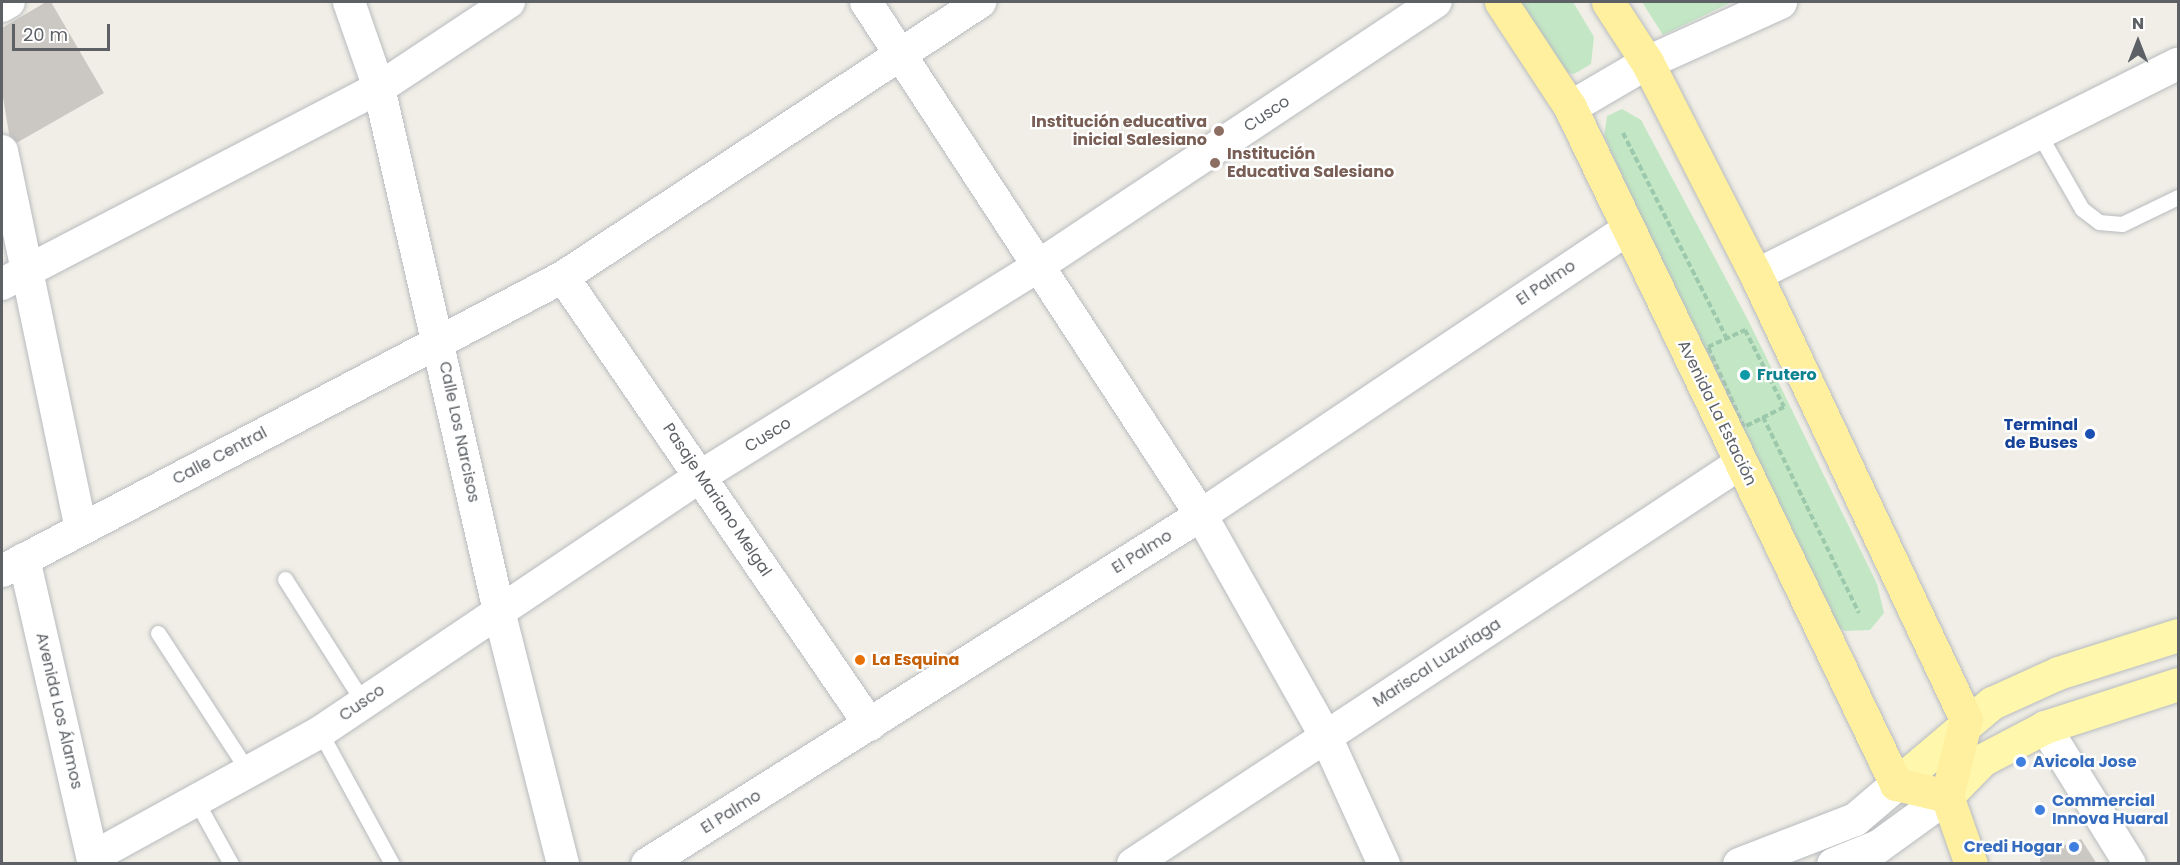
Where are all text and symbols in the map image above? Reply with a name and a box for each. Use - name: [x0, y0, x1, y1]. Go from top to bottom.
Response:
- scale bar: [15, 12, 112, 50]
- north arrow: [2108, 12, 2168, 72]
- text: N: [2132, 12, 2144, 35]
- text: 20 m: [23, 22, 68, 47]
- street label: Cusco: [1241, 92, 1293, 136]
- place label: Institución educativa inicial Salesiano: [1031, 112, 1207, 150]
- marker: Institución educativa inicial Salesiano: [1212, 124, 1226, 138]
- place label: Institución Educativa Salesiano: [1227, 144, 1394, 182]
- marker: Institución Educativa Salesiano: [1208, 156, 1222, 170]
- street label: El Palmo: [1513, 256, 1579, 310]
- street label: Avenida La Estación: [1674, 337, 1760, 489]
- street label: Calle Los Narcisos: [435, 360, 483, 504]
- place label: Frutero: [1757, 365, 1817, 385]
- marker: Frutero: [1738, 368, 1752, 382]
- street label: Cusco: [741, 413, 795, 457]
- place label: Terminal de Buses: [2004, 415, 2078, 453]
- street label: Pasaje Mariano Melgal: [659, 420, 775, 580]
- street label: Calle Central: [169, 423, 271, 489]
- marker: Terminal de Buses: [2083, 427, 2097, 441]
- street label: El Palmo: [1108, 526, 1176, 578]
- street label: Mariscal Luzuriaga: [1369, 614, 1505, 712]
- street label: Avenida Los Álamos: [32, 631, 86, 791]
- place label: La Esquina: [872, 650, 959, 670]
- marker: La Esquina: [853, 653, 867, 667]
- street label: Cusco: [336, 681, 388, 725]
- place label: Avicola Jose: [2033, 752, 2137, 772]
- marker: Avicola Jose: [2014, 755, 2028, 769]
- street label: El Palmo: [697, 786, 765, 838]
- place label: Commercial Innova Huaral: [2052, 791, 2169, 829]
- marker: Commercial Innova Huaral: [2033, 803, 2047, 817]
- place label: Credi Hogar: [1964, 837, 2062, 857]
- marker: Credi Hogar: [2067, 840, 2081, 854]

